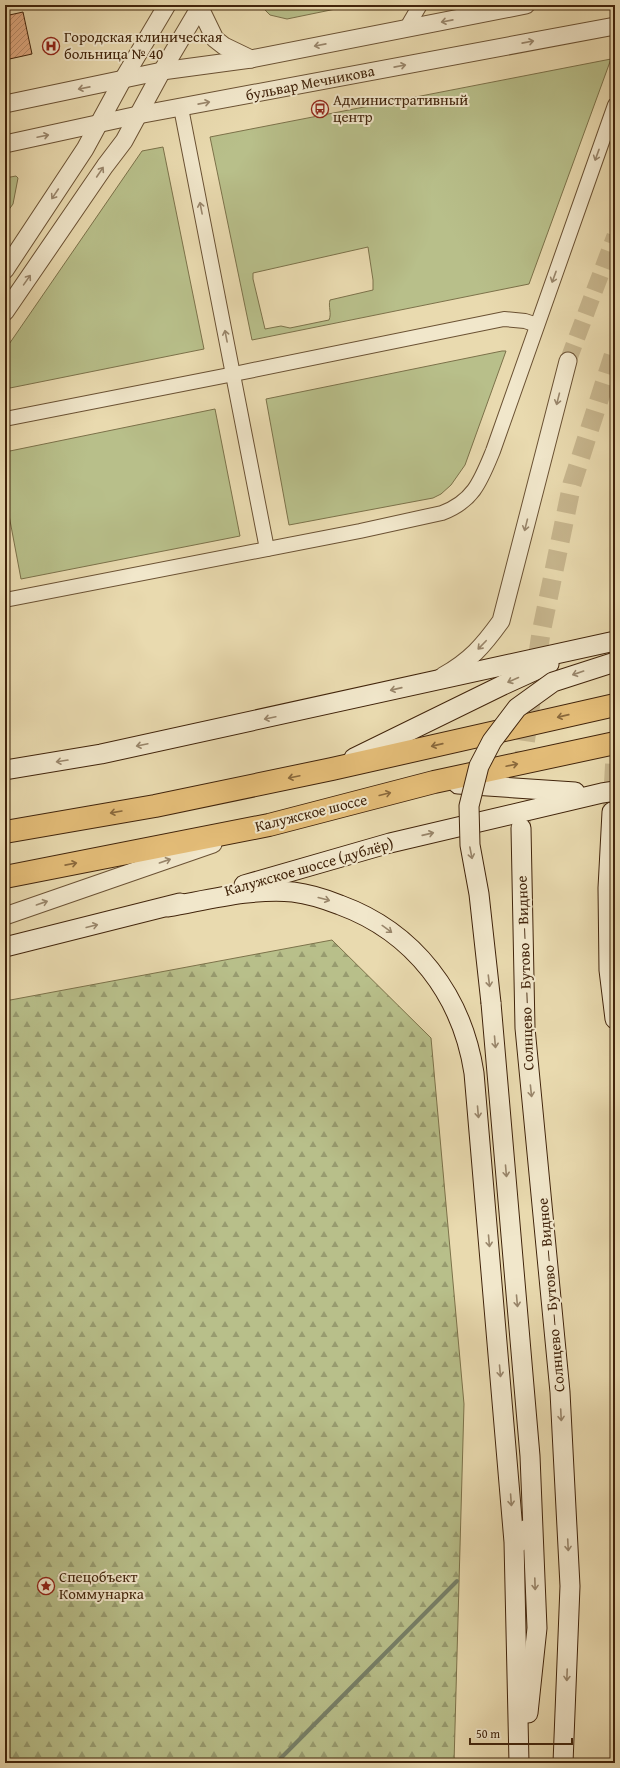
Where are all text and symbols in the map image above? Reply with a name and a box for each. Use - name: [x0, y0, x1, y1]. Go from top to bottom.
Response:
- one-way arrow: [441, 17, 454, 25]
- place label: Городская клиническая больница № 40: [64, 26, 223, 64]
- hospital icon: Городская клиническая больница № 40: [41, 36, 61, 56]
- one-way arrow: [521, 38, 534, 46]
- one-way arrow: [314, 42, 327, 50]
- street label: бульвар Мечникова: [244, 60, 377, 105]
- one-way arrow: [393, 62, 406, 70]
- one-way arrow: [78, 85, 91, 93]
- place label: Административный центр: [333, 89, 468, 127]
- one-way arrow: [197, 99, 210, 107]
- bus stop icon: Административный центр: [310, 99, 330, 119]
- one-way arrow: [36, 132, 49, 140]
- one-way arrow: [593, 148, 601, 160]
- one-way arrow: [96, 167, 105, 178]
- one-way arrow: [51, 188, 59, 199]
- one-way arrow: [196, 202, 204, 215]
- one-way arrow: [549, 271, 557, 283]
- one-way arrow: [23, 274, 31, 285]
- one-way arrow: [222, 330, 230, 343]
- one-way arrow: [554, 392, 561, 405]
- one-way arrow: [522, 518, 529, 531]
- one-way arrow: [477, 640, 487, 650]
- one-way arrow: [572, 670, 584, 678]
- one-way arrow: [508, 677, 520, 684]
- one-way arrow: [390, 686, 403, 694]
- one-way arrow: [557, 713, 570, 721]
- one-way arrow: [263, 714, 276, 722]
- one-way arrow: [136, 742, 149, 750]
- one-way arrow: [430, 742, 443, 750]
- one-way arrow: [56, 757, 69, 765]
- one-way arrow: [505, 761, 518, 769]
- one-way arrow: [288, 773, 301, 781]
- street label: Калужское шоссе: [253, 788, 369, 837]
- one-way arrow: [378, 790, 391, 797]
- one-way arrow: [110, 809, 123, 817]
- one-way arrow: [421, 830, 434, 838]
- street label: Калужское шоссе (дублёр): [222, 832, 396, 901]
- one-way arrow: [467, 846, 475, 859]
- one-way arrow: [158, 856, 170, 864]
- one-way arrow: [64, 860, 77, 868]
- street label: Солнцево — Бутово — Видное: [511, 875, 538, 1071]
- one-way arrow: [318, 896, 331, 903]
- one-way arrow: [35, 899, 48, 906]
- one-way arrow: [85, 922, 98, 929]
- one-way arrow: [382, 924, 393, 933]
- one-way arrow: [485, 974, 493, 987]
- one-way arrow: [491, 1035, 498, 1048]
- one-way arrow: [527, 1084, 534, 1097]
- one-way arrow: [474, 1105, 481, 1118]
- one-way arrow: [502, 1164, 510, 1177]
- street label: Солнцево — Бутово — Видное: [532, 1197, 569, 1393]
- one-way arrow: [485, 1234, 493, 1247]
- one-way arrow: [514, 1294, 521, 1307]
- one-way arrow: [497, 1364, 504, 1377]
- one-way arrow: [558, 1408, 565, 1421]
- one-way arrow: [507, 1493, 515, 1506]
- one-way arrow: [564, 1538, 572, 1551]
- place label: Спецобъект Коммунарка: [59, 1566, 145, 1604]
- place icon: Спецобъект Коммунарка: [36, 1576, 56, 1596]
- one-way arrow: [531, 1577, 539, 1590]
- one-way arrow: [563, 1668, 570, 1681]
- scale bar: [470, 1720, 572, 1746]
- text: 50 m: [476, 1725, 500, 1742]

